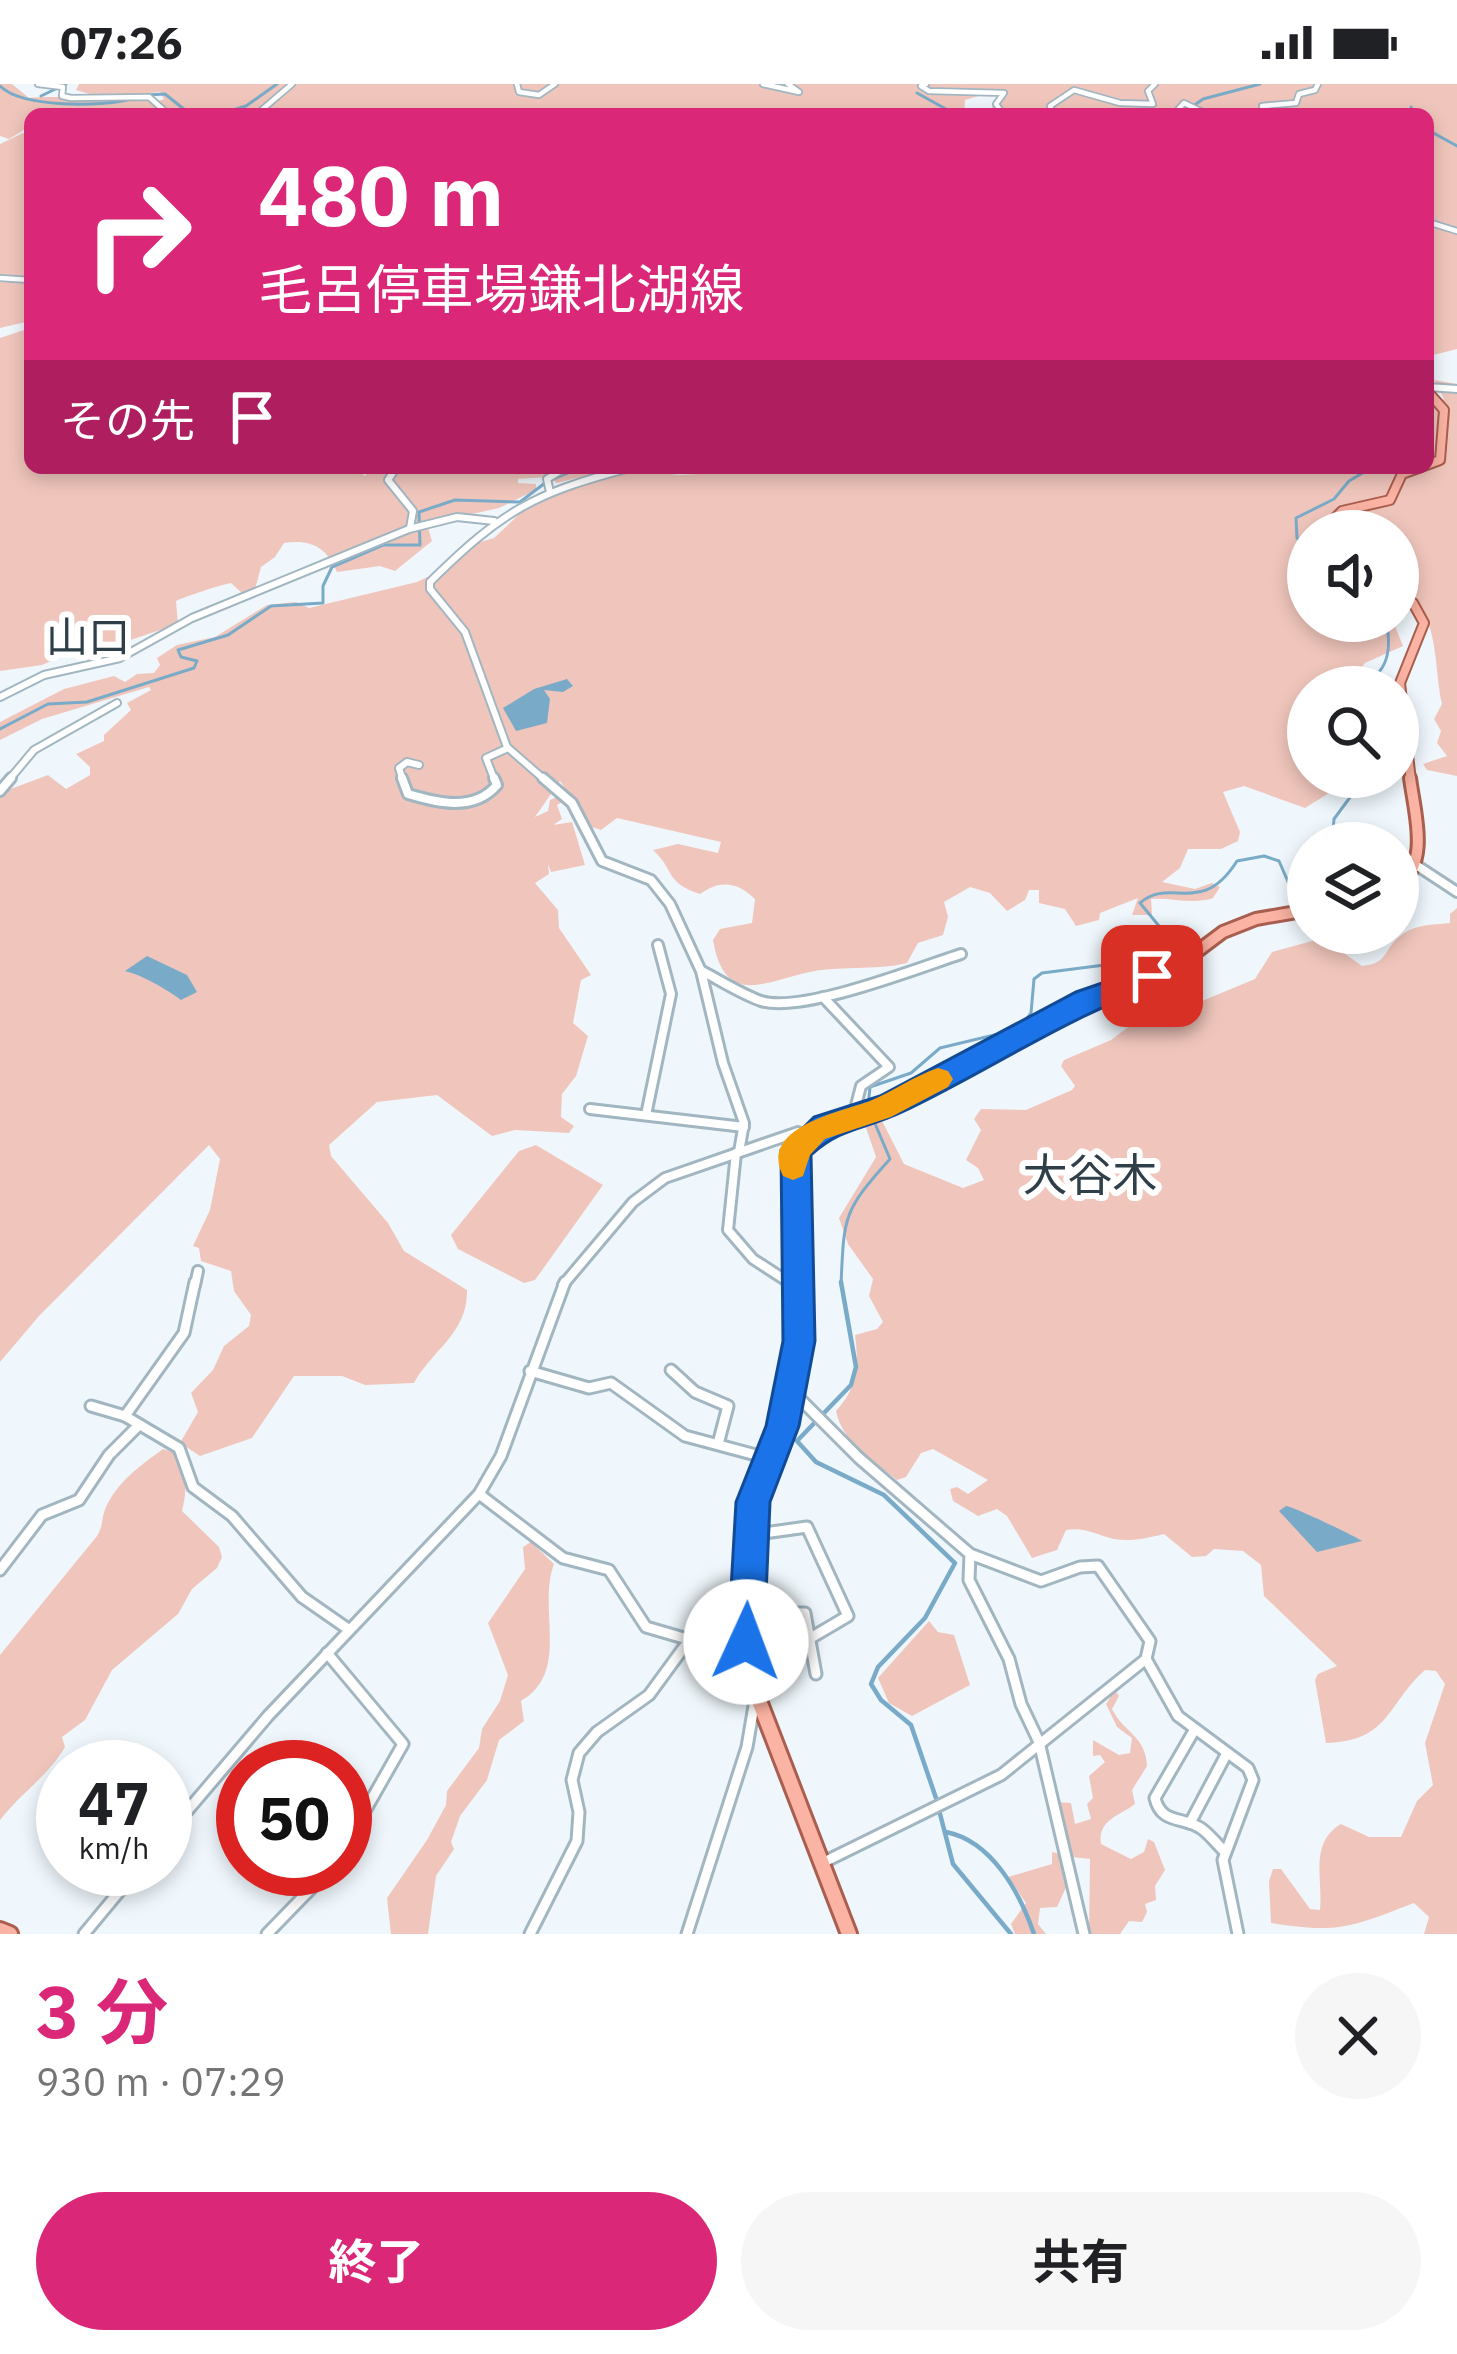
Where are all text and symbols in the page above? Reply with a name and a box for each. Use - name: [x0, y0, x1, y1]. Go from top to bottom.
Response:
- text: 07:26: [60, 13, 183, 71]
- text: 480 m: [258, 140, 504, 249]
- icon: right: [60, 156, 216, 312]
- text: 毛呂停車場鎌北湖線: [258, 254, 744, 324]
- icon: arrive: [219, 384, 285, 450]
- text: その先: [60, 391, 195, 449]
- map controls: [1287, 510, 1419, 954]
- button: sound: [1287, 510, 1419, 642]
- district label: 山口: [46, 609, 130, 664]
- button: search: [1287, 666, 1419, 798]
- button: layers: [1287, 822, 1419, 954]
- pin: [1101, 925, 1203, 1027]
- icon: arrive: [1119, 943, 1185, 1009]
- district label: 大谷木: [1022, 1145, 1158, 1203]
- position arrow: [683, 1579, 809, 1705]
- speed limit sign: 50: [216, 1740, 372, 1896]
- text: 47: [78, 1763, 150, 1842]
- text: km/h: [79, 1828, 149, 1867]
- text: 3 分: [36, 1964, 168, 2058]
- button: close: [1295, 1973, 1421, 2099]
- text: 930 m · 07:29: [36, 2056, 286, 2107]
- button: 終了: [36, 2192, 717, 2330]
- button: 共有: [741, 2192, 1421, 2330]

